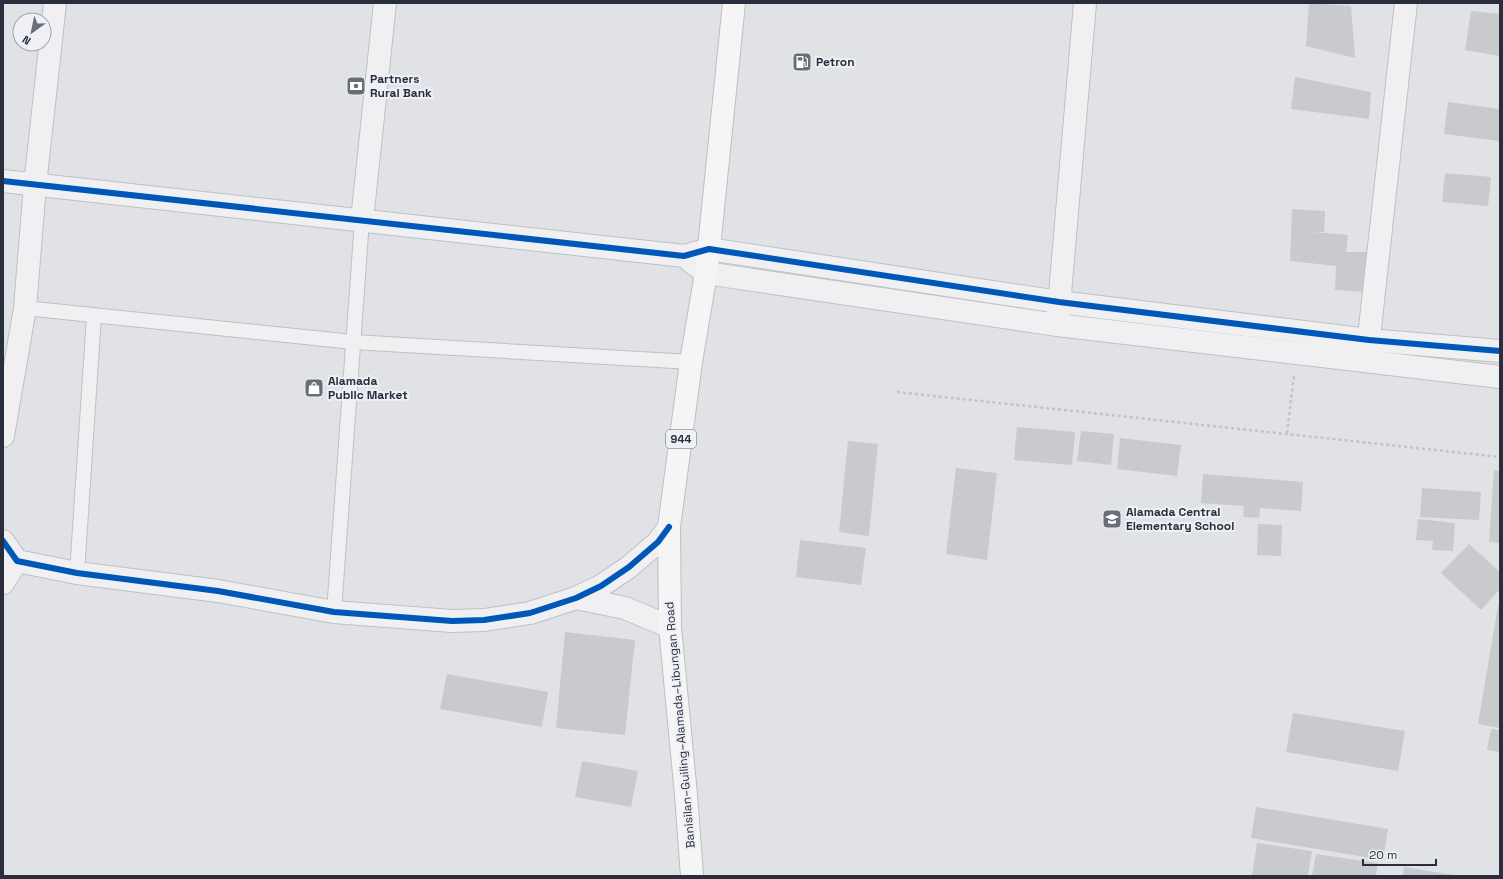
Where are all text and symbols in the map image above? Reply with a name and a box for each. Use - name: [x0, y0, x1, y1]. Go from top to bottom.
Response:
- north arrow: [12, 12, 52, 52]
- text: N: [20, 33, 33, 48]
- fuel station icon: Petron: [791, 51, 813, 73]
- place label: Petron: [816, 54, 855, 70]
- place label: Partners Rural Bank: [370, 71, 432, 101]
- bank icon: Partners Rural Bank: [345, 75, 367, 97]
- place label: Alamada Public Market: [328, 373, 408, 403]
- shop icon: Alamada Public Market: [303, 377, 325, 399]
- road number: 944: [666, 430, 696, 448]
- place label: Alamada Central Elementary School: [1126, 504, 1234, 534]
- school or university icon: Alamada Central Elementary School: [1101, 508, 1123, 530]
- street label: Banisilan–Guiling–Alamada–Libungan Road: [661, 601, 699, 849]
- scale bar: [1363, 841, 1436, 867]
- text: 20 m: [1369, 847, 1397, 863]

